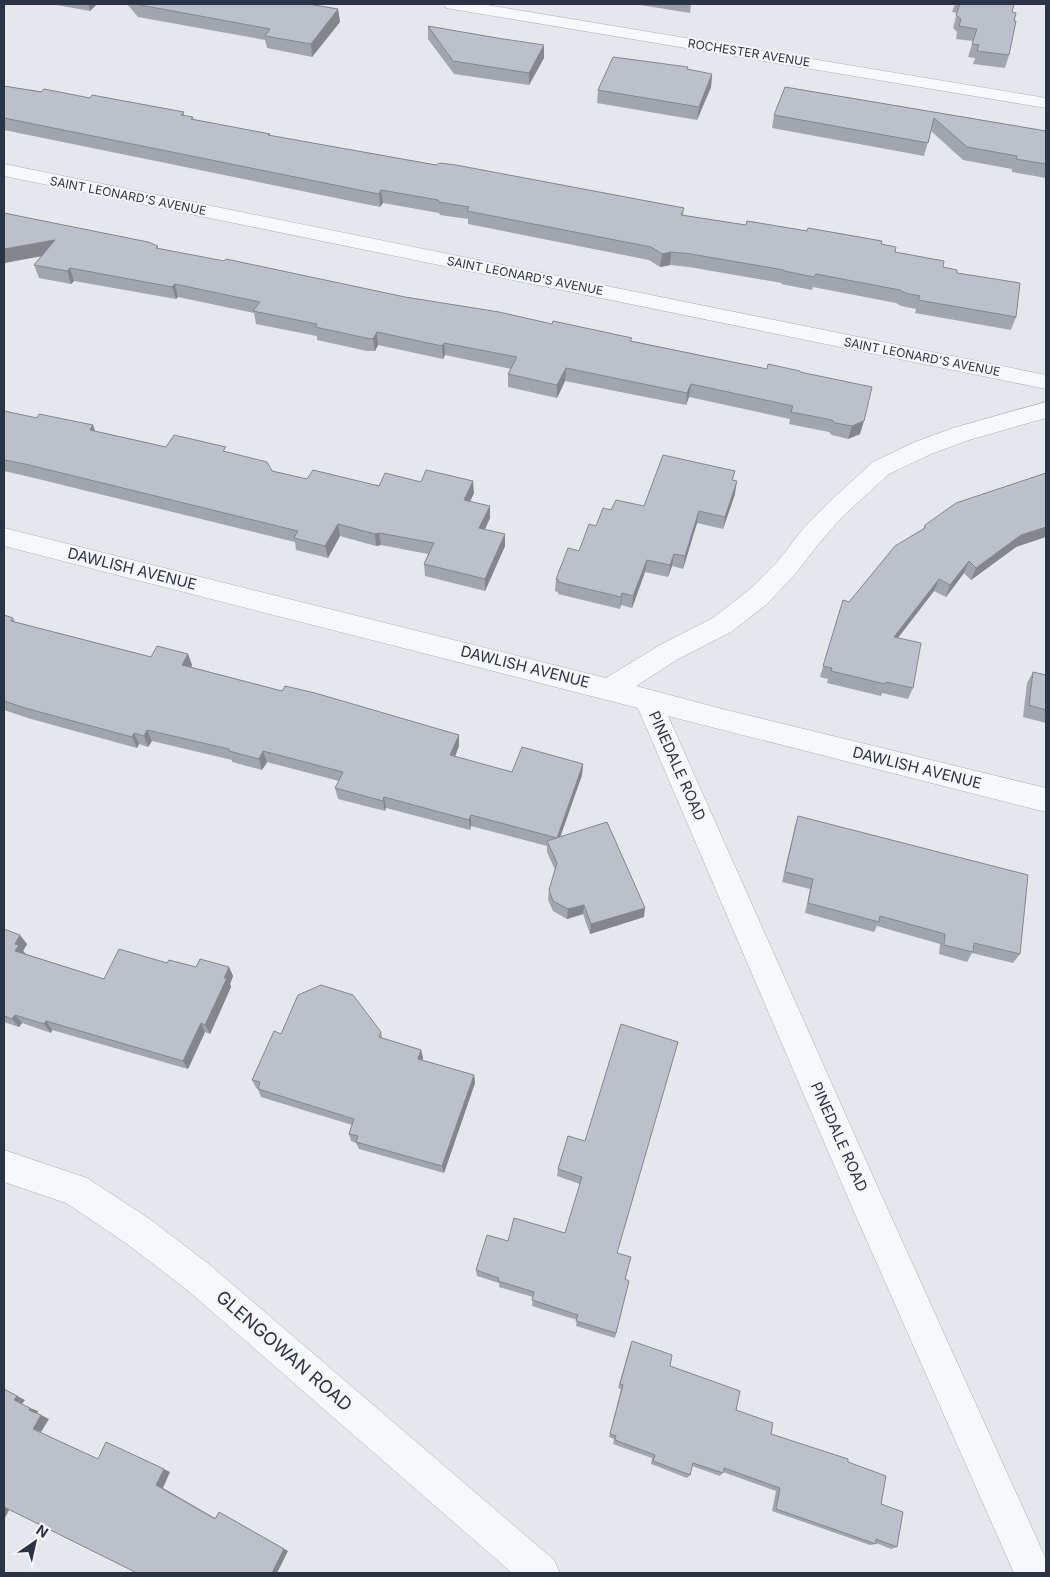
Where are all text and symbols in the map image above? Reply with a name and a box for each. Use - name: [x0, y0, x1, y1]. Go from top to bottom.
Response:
- street label: ROCHESTER AVENUE: [687, 35, 811, 70]
- street label: SAINT LEONARD'S AVENUE: [49, 173, 208, 218]
- street label: SAINT LEONARD'S AVENUE: [446, 253, 605, 298]
- street label: SAINT LEONARD'S AVENUE: [843, 334, 1002, 379]
- street label: DAWLISH AVENUE: [66, 543, 199, 594]
- street label: DAWLISH AVENUE: [459, 641, 592, 692]
- street label: PINEDALE ROAD: [645, 708, 710, 824]
- street label: DAWLISH AVENUE: [851, 742, 984, 793]
- street label: PINEDALE ROAD: [807, 1079, 872, 1195]
- street label: GLENGOWAN ROAD: [212, 1286, 357, 1415]
- north arrow: [10, 1517, 60, 1567]
- text: N: [33, 1521, 52, 1541]

